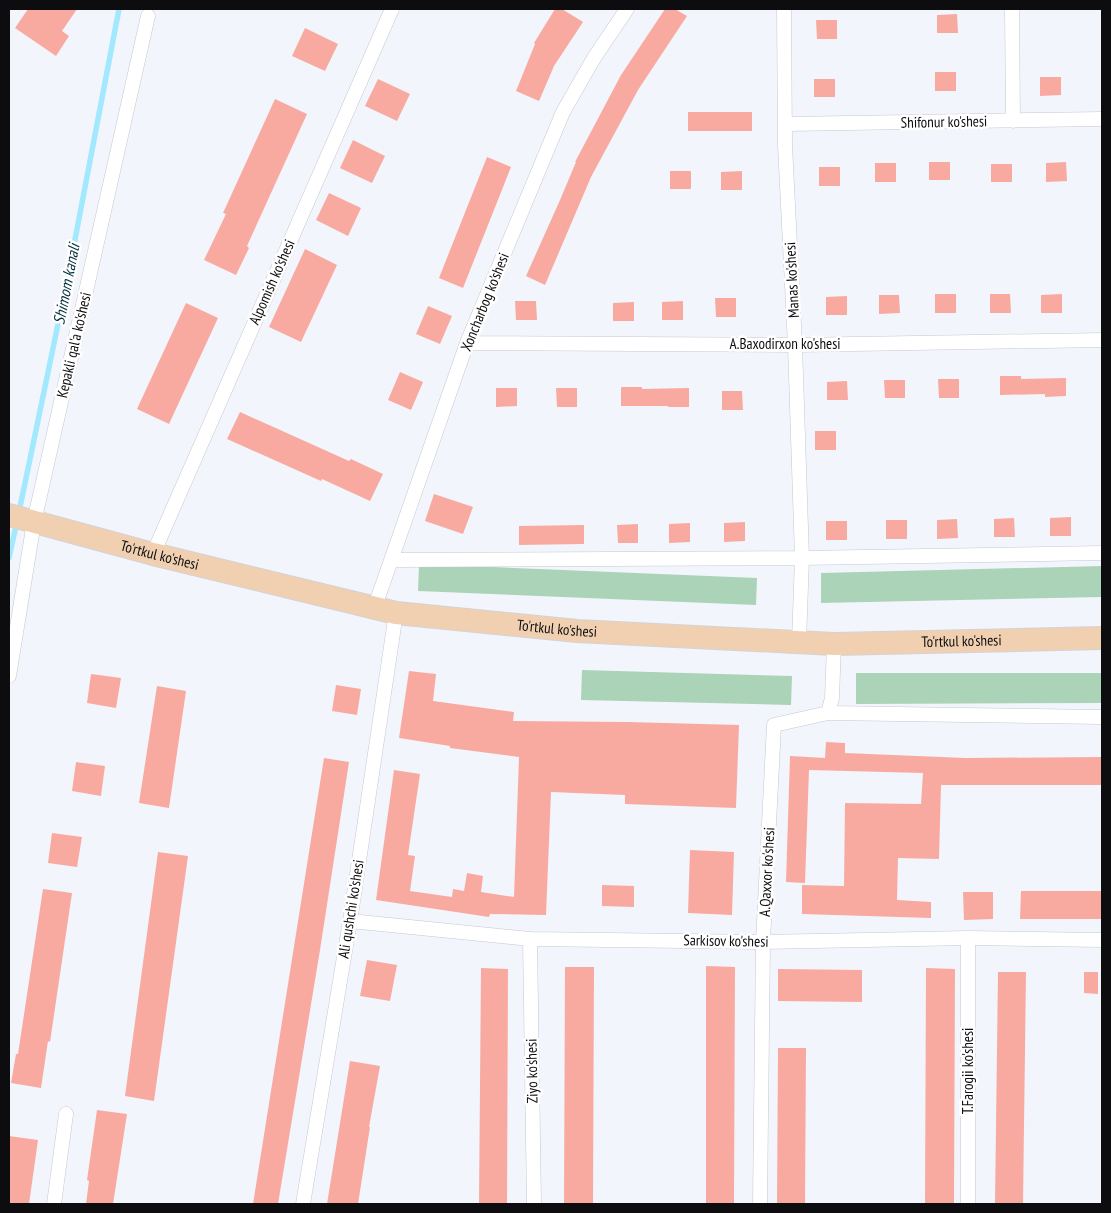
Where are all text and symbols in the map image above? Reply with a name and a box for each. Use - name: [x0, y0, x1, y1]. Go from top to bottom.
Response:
- street label: Shifonur ko'shesi: [901, 111, 987, 132]
- street label: Alpomish ko'shesi: [244, 236, 299, 327]
- water label: Shimom kanali: [48, 240, 84, 326]
- street label: Manas ko'shesi: [780, 242, 803, 318]
- street label: Xoncharbog ko'shesi: [456, 250, 513, 354]
- street label: Kepakli qal'a ko'shesi: [52, 290, 95, 400]
- street label: A.Baxodirxon ko'shesi: [729, 334, 841, 353]
- street label: To'rtkul ko'shesi: [119, 536, 201, 574]
- street label: To'rtkul ko'shesi: [516, 615, 597, 641]
- street label: To'rtkul ko'shesi: [921, 630, 1002, 651]
- street label: A.Qaxxor ko'shesi: [755, 827, 778, 917]
- street label: Ali qushchi ko'shesi: [333, 858, 368, 960]
- street label: Sarkisov ko'shesi: [683, 930, 769, 951]
- street label: T.Farogii ko'shesi: [958, 1028, 977, 1114]
- street label: Ziyo ko'shesi: [521, 1038, 542, 1104]

